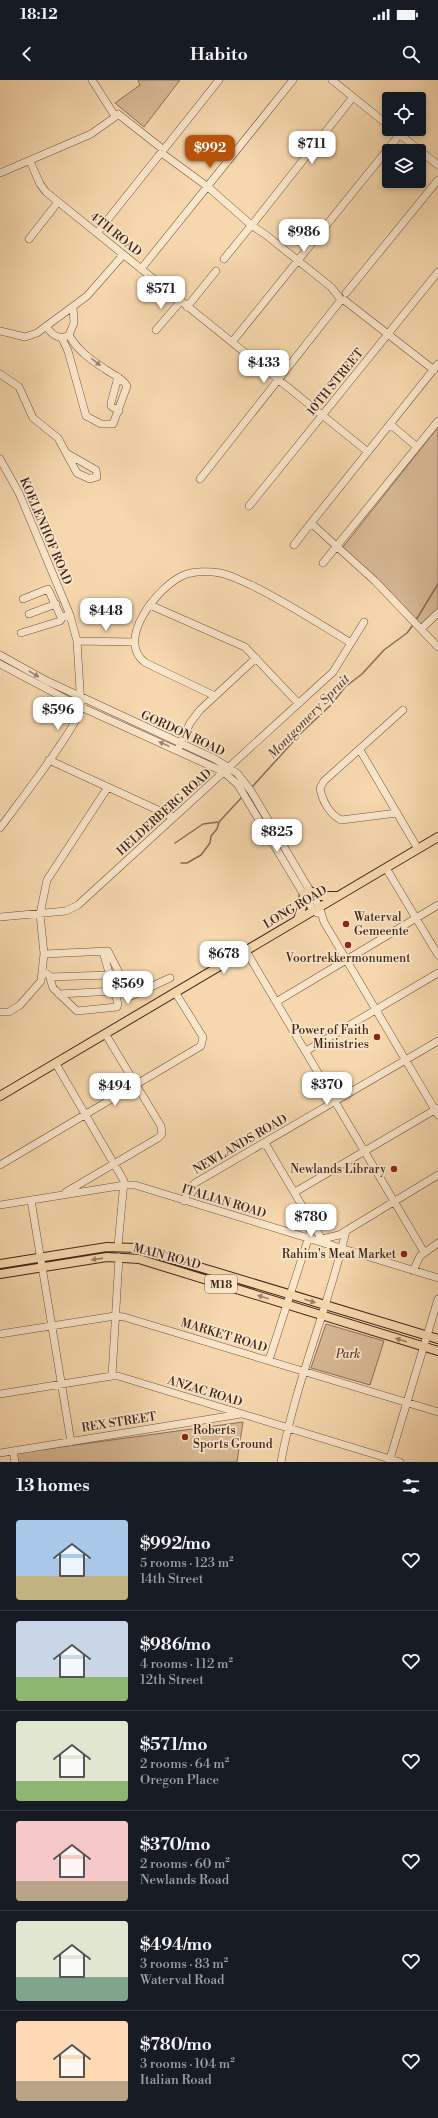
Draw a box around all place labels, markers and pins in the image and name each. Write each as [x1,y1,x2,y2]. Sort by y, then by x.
pin: $711 [288,131,336,165]
pin: $992 [186,135,234,169]
pin: $986 [280,219,328,253]
pin: $571 [137,276,185,310]
pin: $433 [240,350,288,384]
pin: $448 [82,598,130,632]
pin: $596 [34,697,82,731]
pin: $825 [253,819,301,853]
place label: Waterval Gemeente [353,910,409,939]
marker: Waterval Gemeente [341,919,351,929]
marker: Voortrekkermonument [343,940,353,950]
pin: $678 [200,941,248,975]
place label: Voortrekkermonument [284,951,411,966]
pin: $569 [104,971,152,1005]
place label: Power of Faith Ministries [291,1023,369,1052]
marker: Power of Faith Ministries [372,1032,382,1042]
pin: $370 [303,1072,351,1106]
pin: $494 [91,1073,139,1107]
place label: Newlands Library [290,1162,386,1177]
marker: Newlands Library [389,1164,399,1174]
pin: $780 [287,1204,335,1238]
place label: Rahim's Meat Market [282,1247,397,1262]
marker: Rahim's Meat Market [399,1249,409,1259]
place label: Roberts Sports Ground [193,1423,273,1452]
marker: Roberts Sports Ground [180,1432,190,1442]

